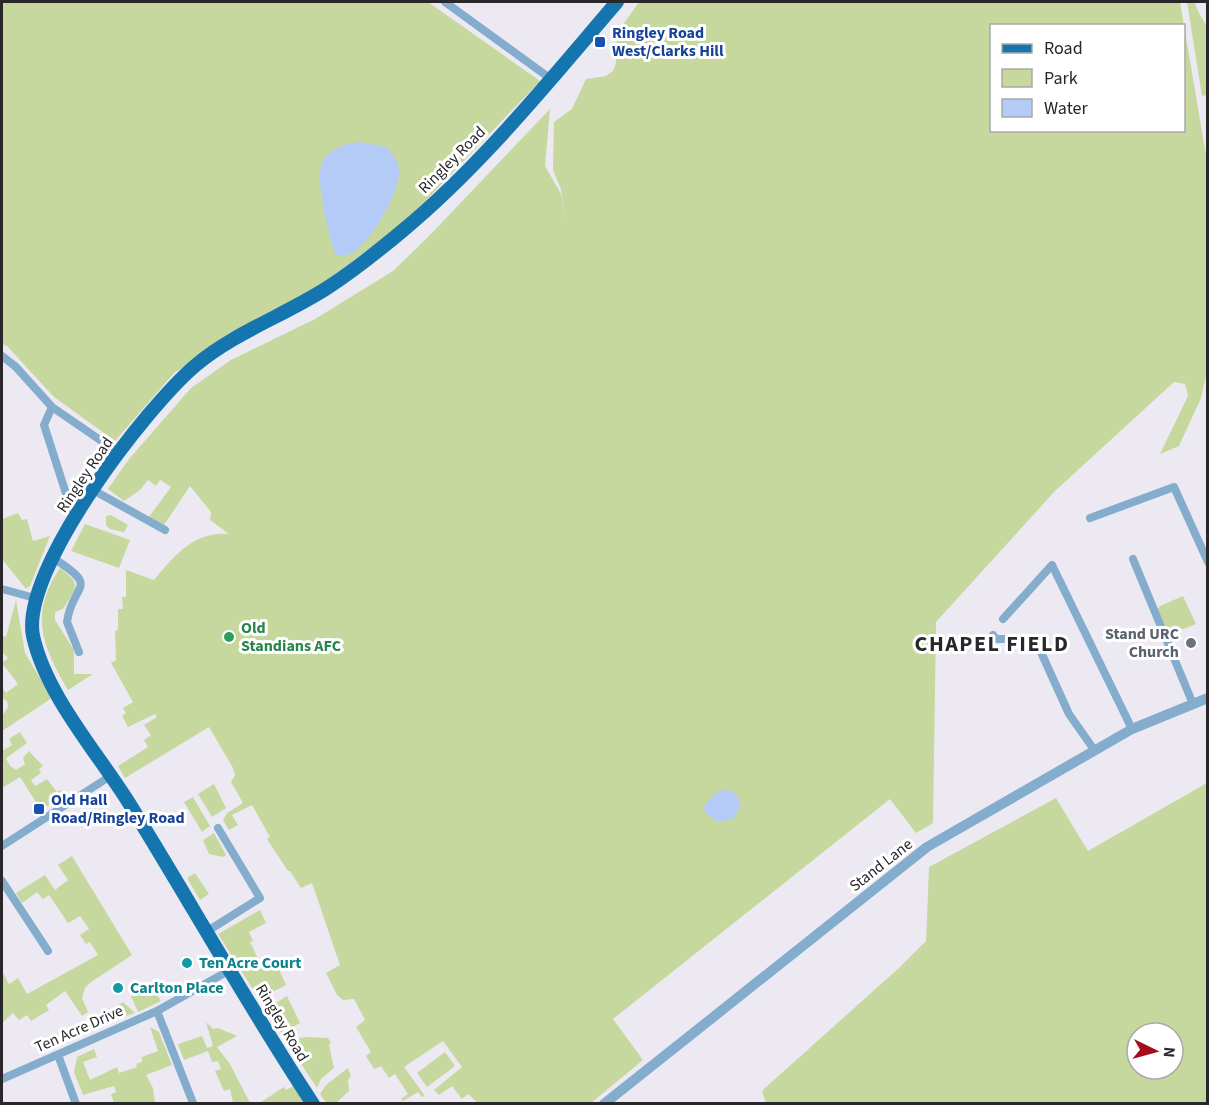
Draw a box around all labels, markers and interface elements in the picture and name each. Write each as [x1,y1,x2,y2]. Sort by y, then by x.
place label: Ringley Road West/Clarks Hill [612,22,724,62]
legend [990,24,1185,132]
marker: Ringley Road West/Clarks Hill [593,35,607,49]
text: Road [1044,36,1083,61]
text: Park [1044,66,1078,91]
text: Water [1044,96,1088,121]
street label: Ringley Road [413,121,491,199]
street label: Ringley Road [52,433,118,517]
place label: Old Standians AFC [241,617,341,657]
place label: Stand URC Church [1105,623,1179,663]
district label: CHAPEL FIELD [915,628,1069,660]
marker: Old Standians AFC [222,630,236,644]
marker: Stand URC Church [1184,636,1198,650]
place label: Old Hall Road/Ringley Road [51,789,185,829]
marker: Old Hall Road/Ringley Road [32,802,46,816]
street label: Stand Lane [845,833,917,897]
place label: Ten Acre Court [199,952,301,974]
marker: Ten Acre Court [180,956,194,970]
place label: Carlton Place [130,977,224,999]
street label: Ringley Road [250,980,314,1066]
marker: Carlton Place [111,981,125,995]
street label: Ten Acre Drive [31,1000,127,1058]
north arrow [1125,1021,1185,1081]
text: N [1158,1046,1180,1058]

